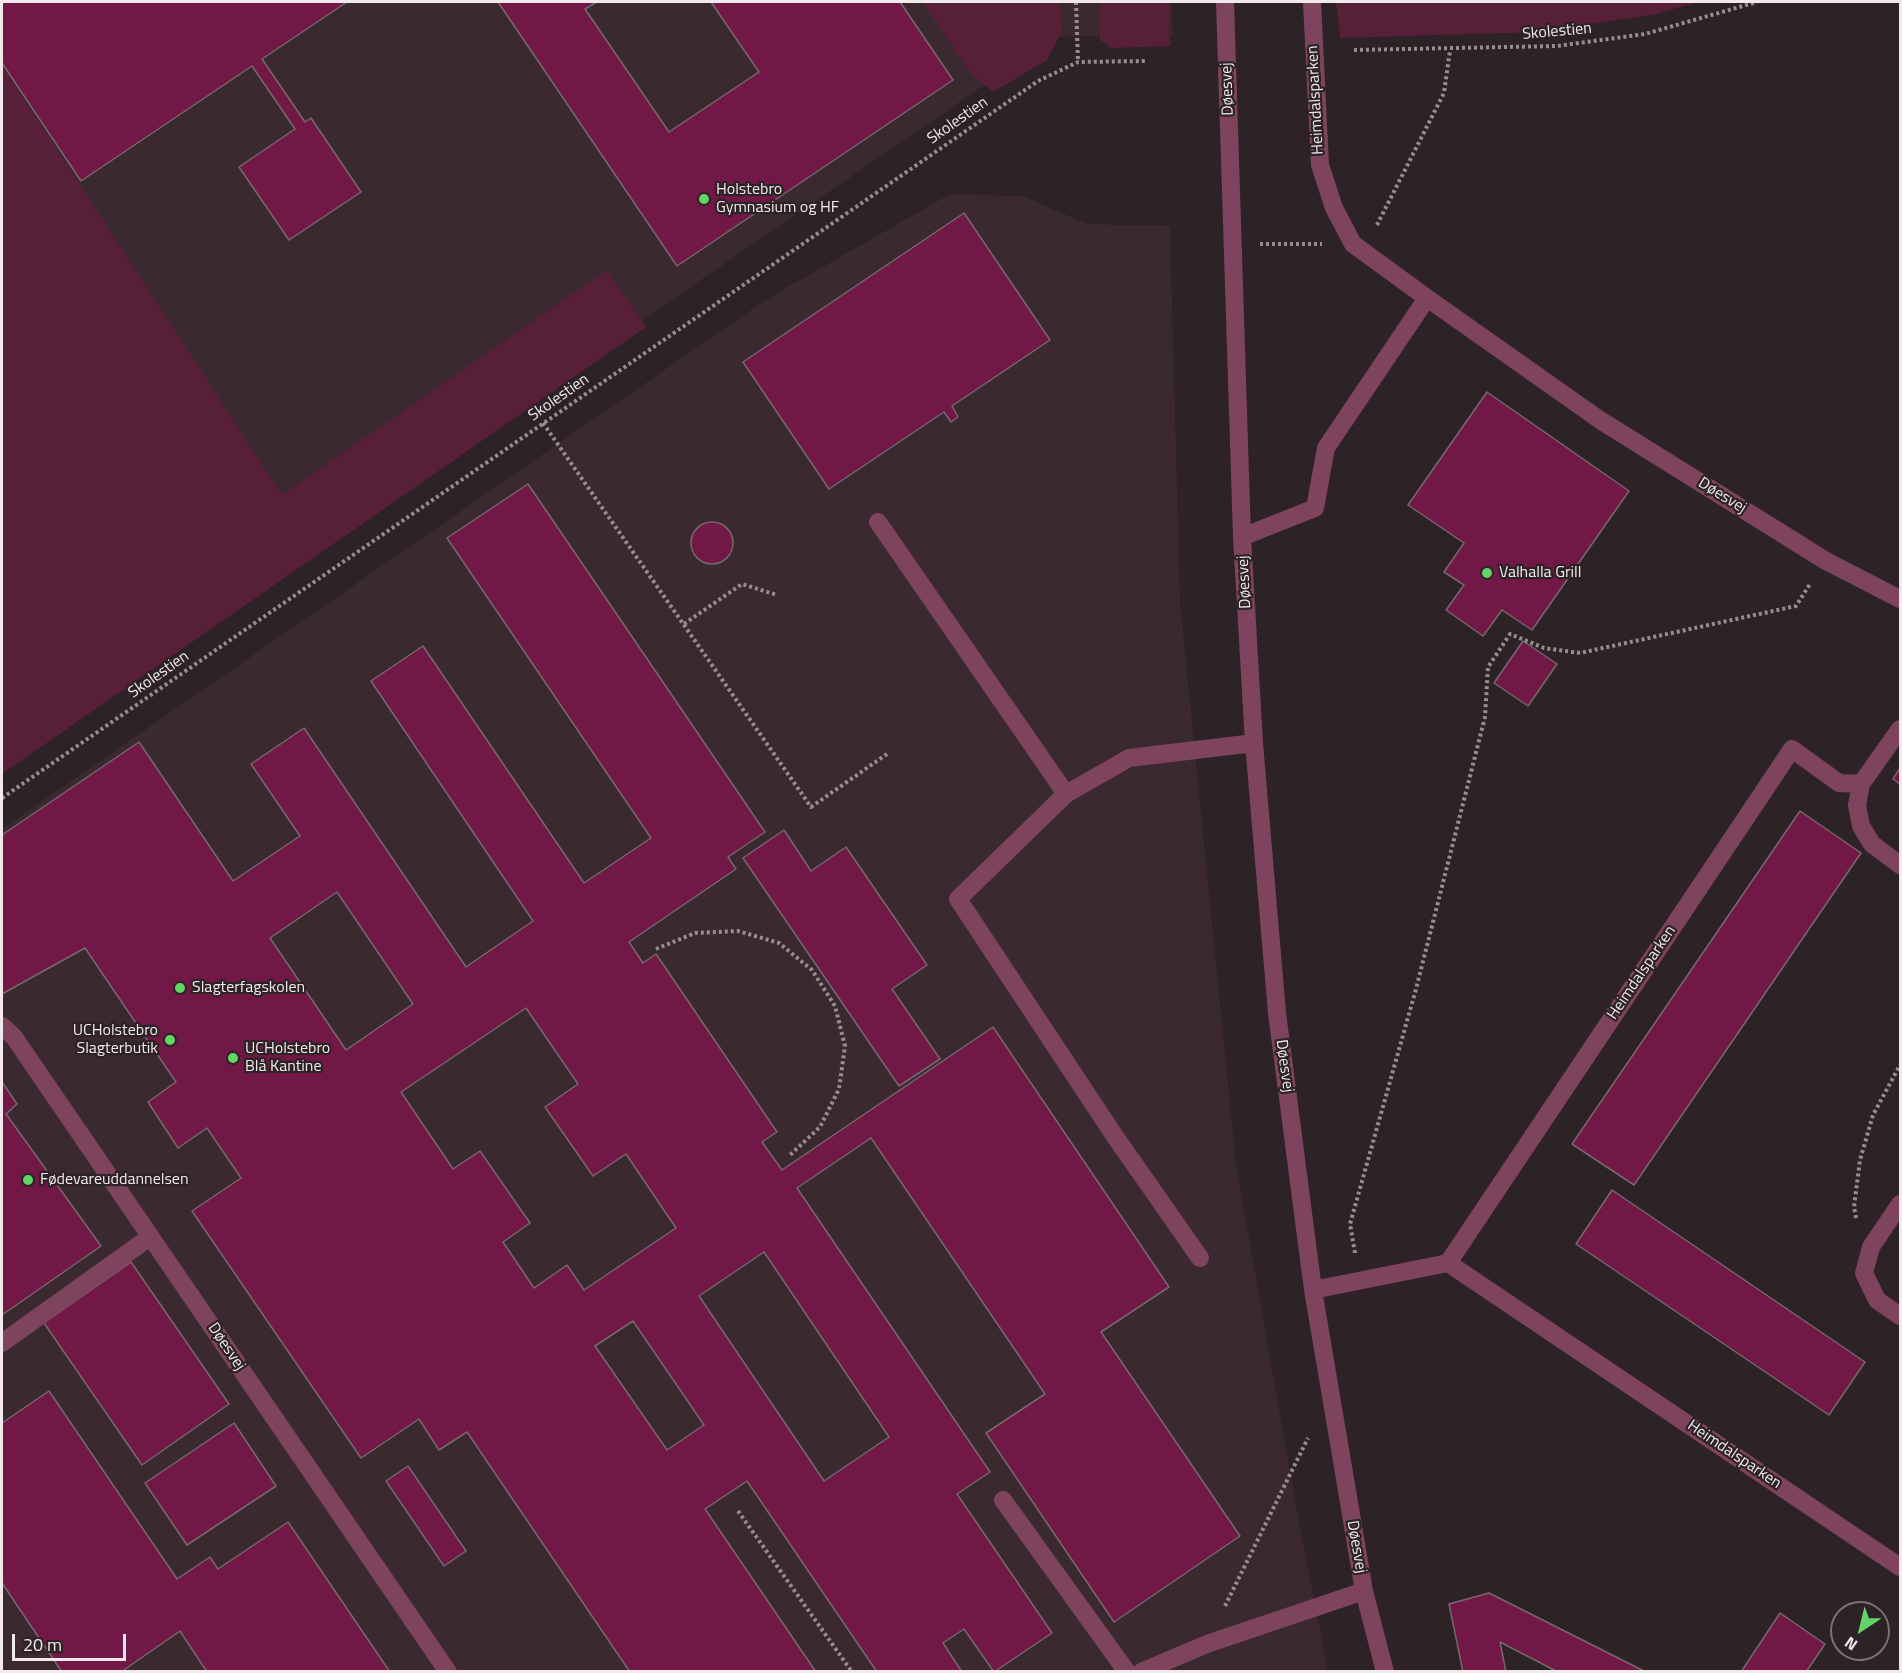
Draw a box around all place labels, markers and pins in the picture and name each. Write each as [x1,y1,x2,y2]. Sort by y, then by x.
place label: Holstebro Gymnasium og HF [716,180,839,218]
marker: Holstebro Gymnasium og HF [697,192,711,206]
place label: Valhalla Grill [1499,563,1581,583]
marker: Valhalla Grill [1480,566,1494,580]
place label: Slagterfagskolen [192,978,305,998]
marker: Slagterfagskolen [173,981,187,995]
place label: UCHolstebro Slagterbutik [73,1021,158,1059]
marker: UCHolstebro Slagterbutik [163,1033,177,1047]
place label: UCHolstebro Blå Kantine [245,1039,330,1077]
marker: UCHolstebro Blå Kantine [226,1051,240,1065]
place label: Fødevareuddannelsen [40,1170,189,1190]
marker: Fødevareuddannelsen [21,1173,35,1187]

